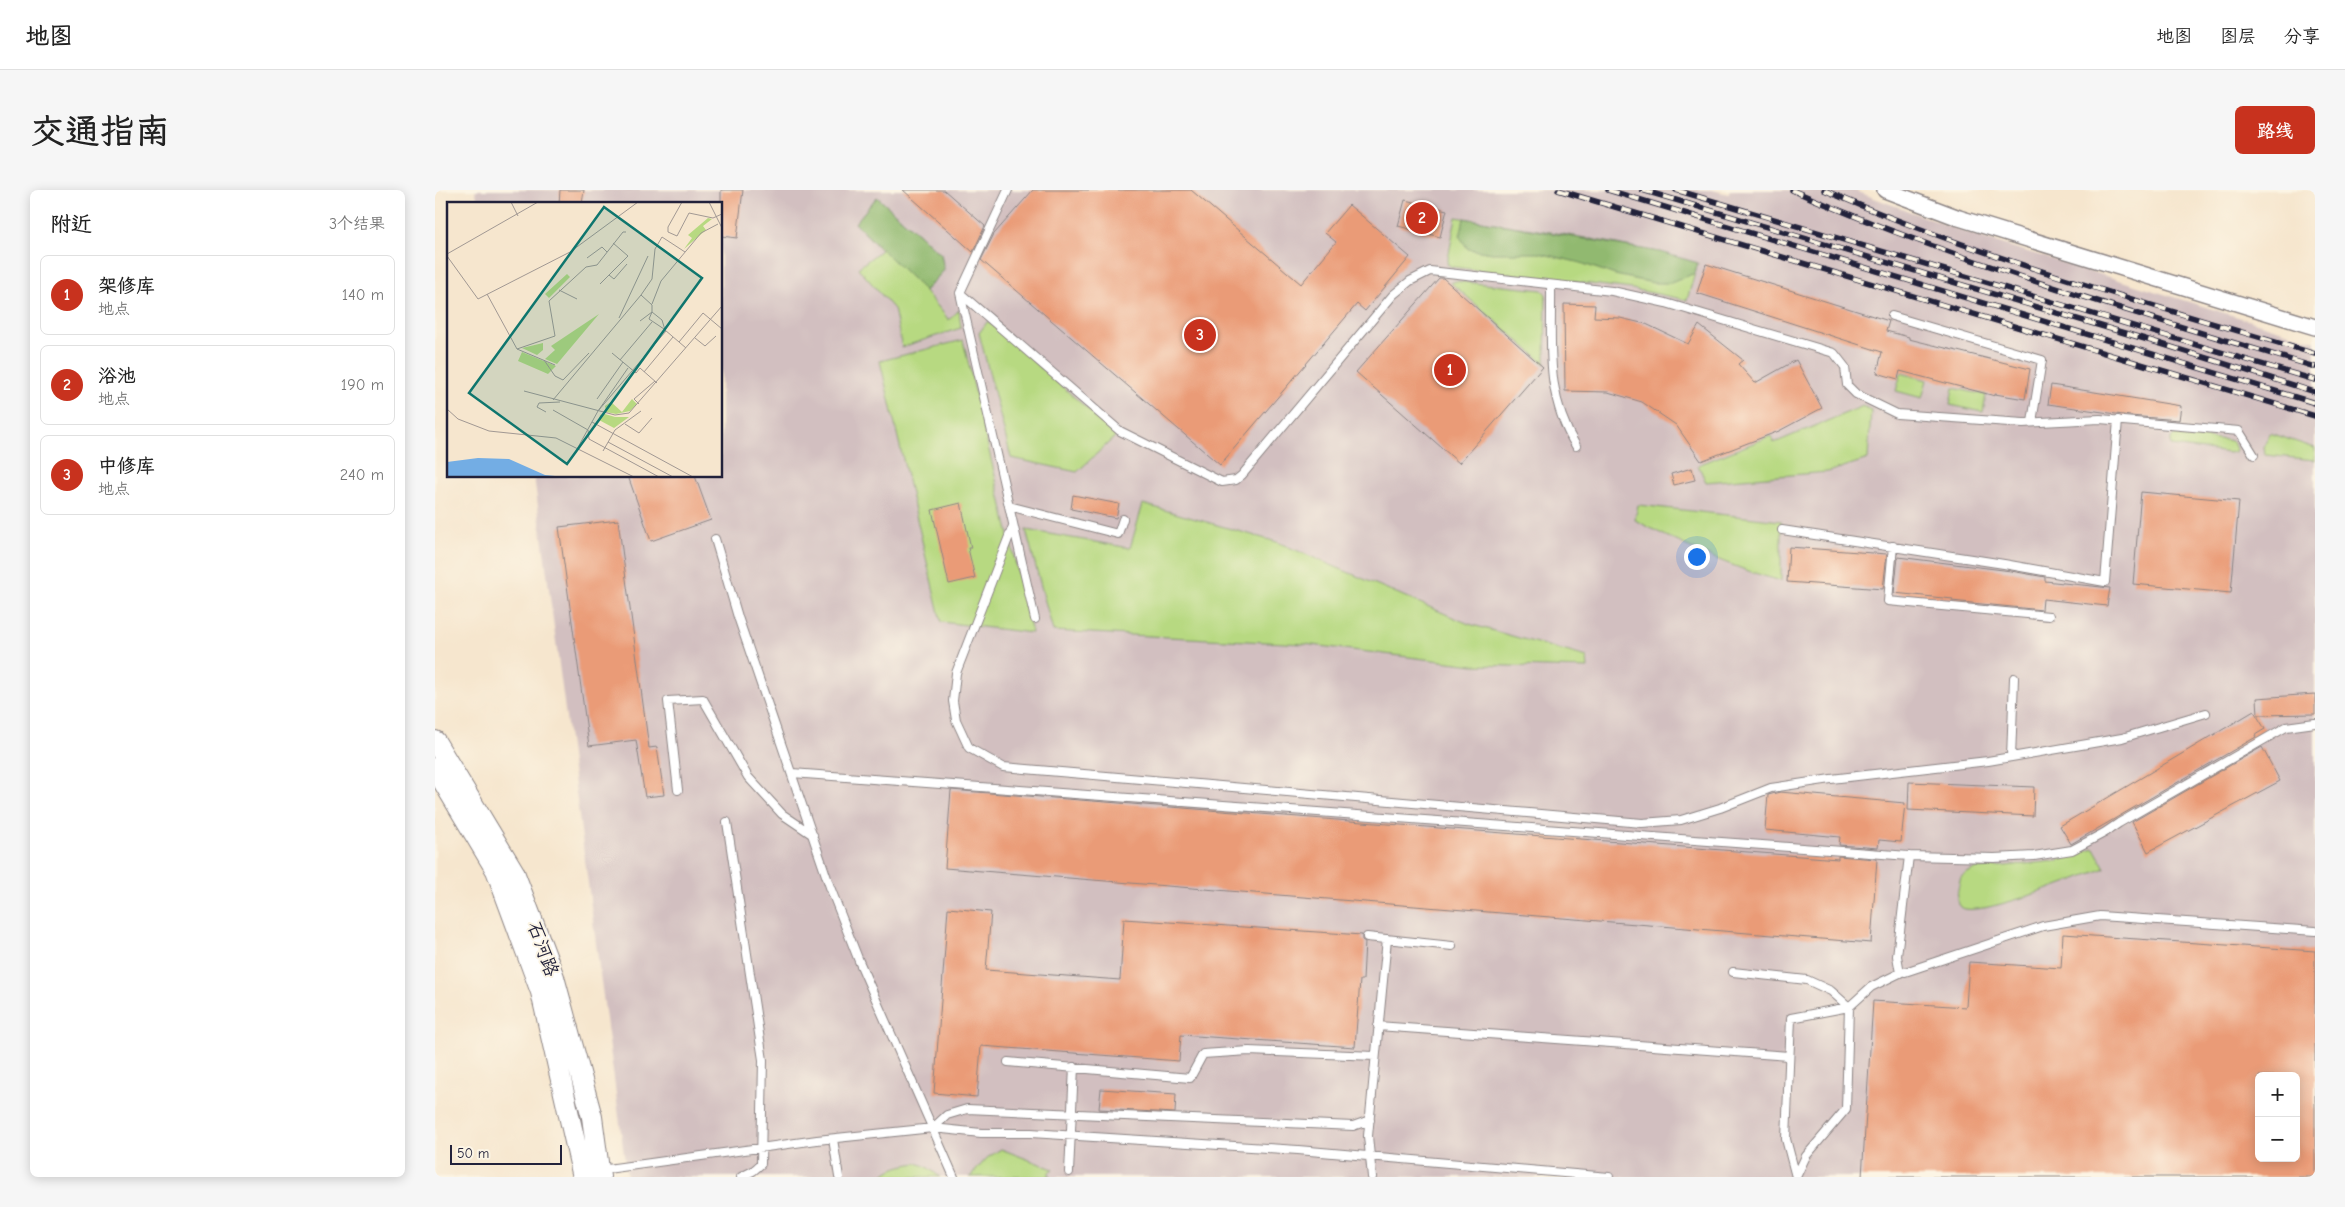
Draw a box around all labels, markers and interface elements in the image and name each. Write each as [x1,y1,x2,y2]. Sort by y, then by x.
text: 地图 [25,22,73,50]
text: 地图 [2156,26,2192,47]
text: 图层 [2220,26,2256,47]
text: 分享 [2284,26,2320,47]
button: 路线 [2235,106,2315,154]
text: 交通指南 [30,111,170,152]
pin: 2 [1406,199,1438,237]
inset map [447,202,723,478]
text: 附近 [50,212,92,236]
text: 3个结果 [329,215,385,233]
text: 架修库 [98,275,155,297]
text: 1 [64,286,70,304]
text: 140 m [342,286,384,304]
text: 地点 [98,300,130,318]
pin: 3 [1184,316,1216,354]
pin: 1 [1434,351,1466,389]
text: 浴池 [98,365,136,387]
text: 2 [63,376,71,394]
text: 190 m [341,376,384,394]
text: 地点 [98,390,130,408]
text: 中修库 [98,455,155,477]
text: 3 [63,466,71,484]
text: 240 m [340,466,384,484]
text: 地点 [98,480,130,498]
your location [1684,544,1710,570]
street label: 石河路 [523,918,563,980]
map controls [2255,1072,2300,1162]
button: + [2255,1072,2300,1117]
button: − [2255,1117,2300,1162]
scale bar [450,1142,563,1165]
text: 50 m [457,1145,489,1162]

